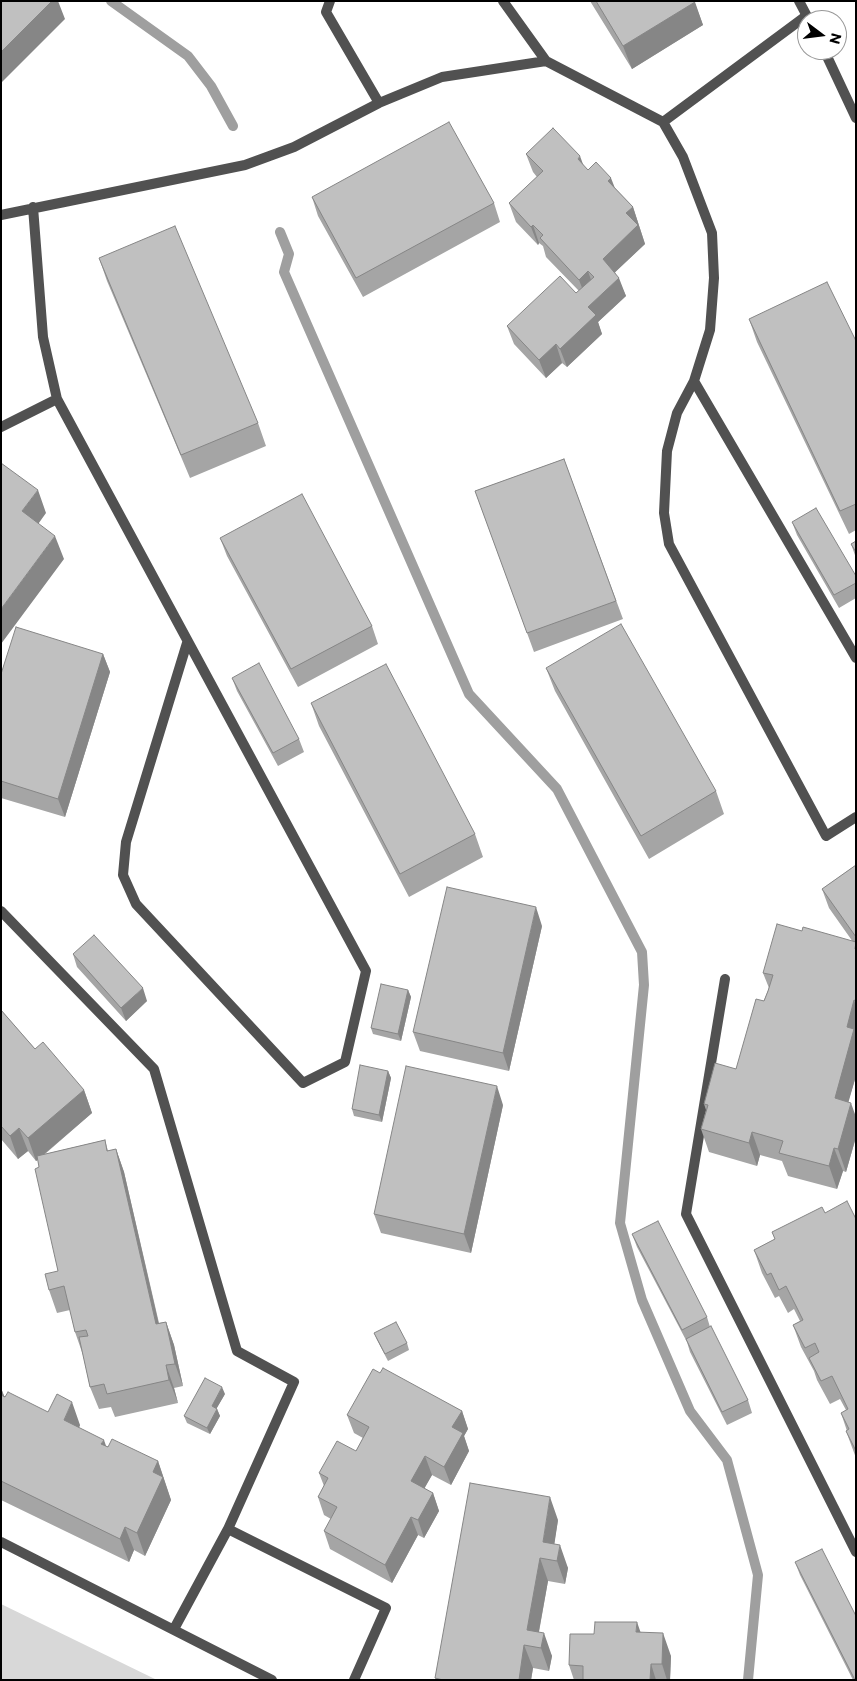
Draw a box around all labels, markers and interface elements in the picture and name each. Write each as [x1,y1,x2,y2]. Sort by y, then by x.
north arrow [797,10,847,60]
text: N [826,31,846,46]

